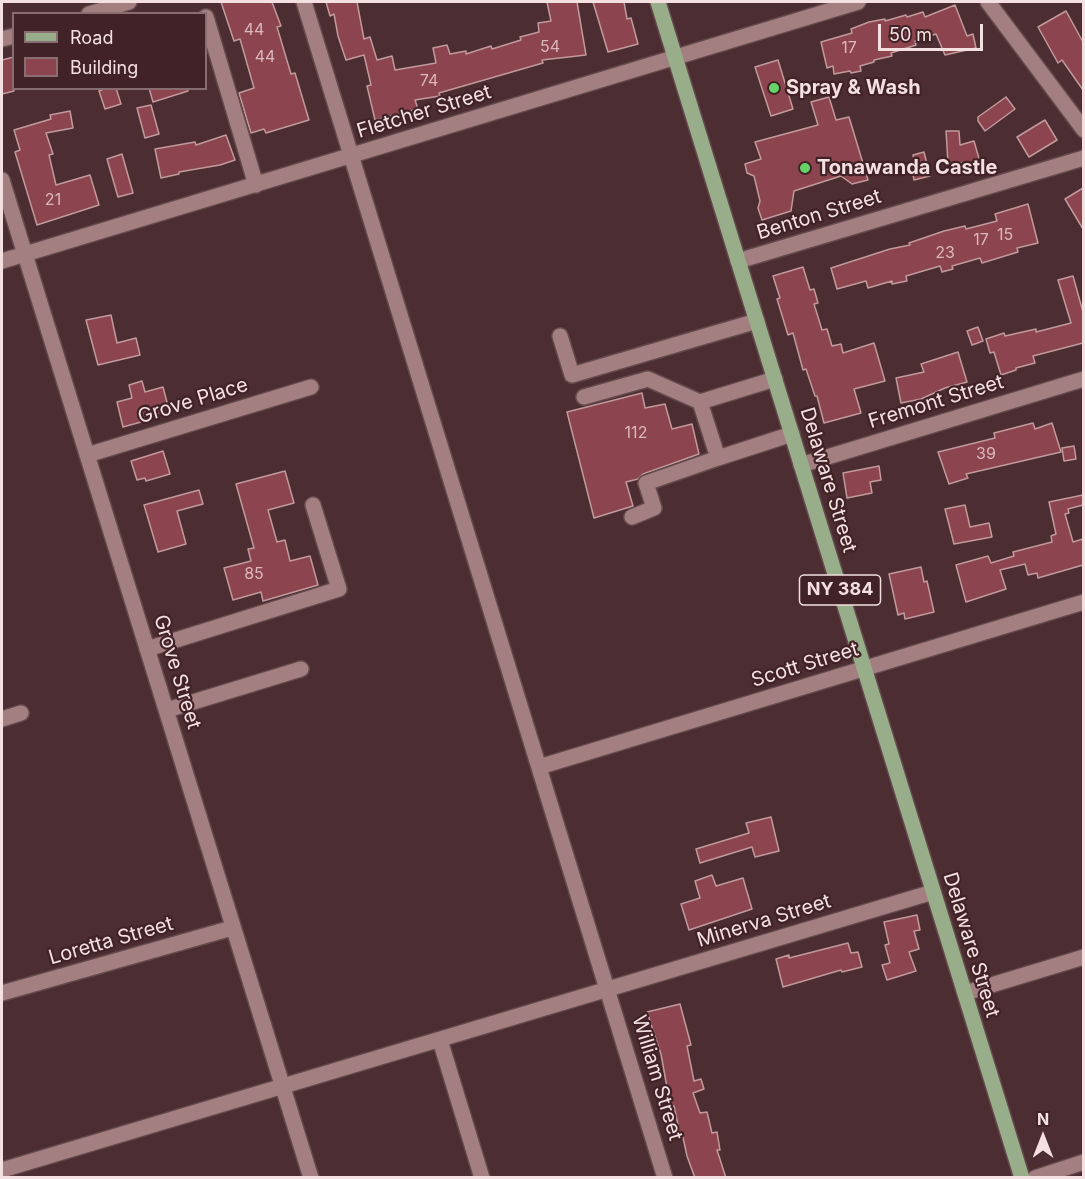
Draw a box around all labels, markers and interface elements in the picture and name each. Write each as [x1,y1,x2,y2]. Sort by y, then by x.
legend [12,12,207,90]
scale bar [881,12,986,50]
house number: 44 [244,20,264,40]
text: 50 m [889,24,932,45]
text: Road [70,27,113,48]
house number: 54 [540,37,560,57]
house number: 17 [841,38,857,58]
house number: 44 [255,47,275,67]
text: Building [70,57,138,78]
house number: 74 [420,71,438,91]
place label: Spray & Wash [786,76,921,100]
street label: Fletcher Street [354,80,494,144]
marker: Spray & Wash [767,81,781,95]
place label: Tonawanda Castle [817,156,997,180]
marker: Tonawanda Castle [798,161,812,175]
street label: Benton Street [754,185,884,245]
house number: 21 [45,190,61,210]
house number: 15 [997,225,1013,245]
house number: 17 [973,230,989,250]
house number: 23 [935,243,955,263]
street label: Fremont Street [866,370,1006,434]
street label: Grove Place [135,373,251,429]
street label: Delaware Street [794,404,862,556]
house number: 112 [625,423,647,443]
house number: 39 [976,444,996,464]
house number: 85 [244,564,264,584]
road number: NY 384 [800,575,880,605]
street label: Grove Street [148,612,206,732]
street label: Scott Street [748,637,862,693]
street label: Delaware Street [937,869,1005,1021]
street label: Minerva Street [694,889,834,953]
street label: Loretta Street [46,912,176,970]
street label: William Street [627,1012,687,1144]
north arrow [1013,1107,1073,1167]
text: N [1037,1109,1049,1129]

